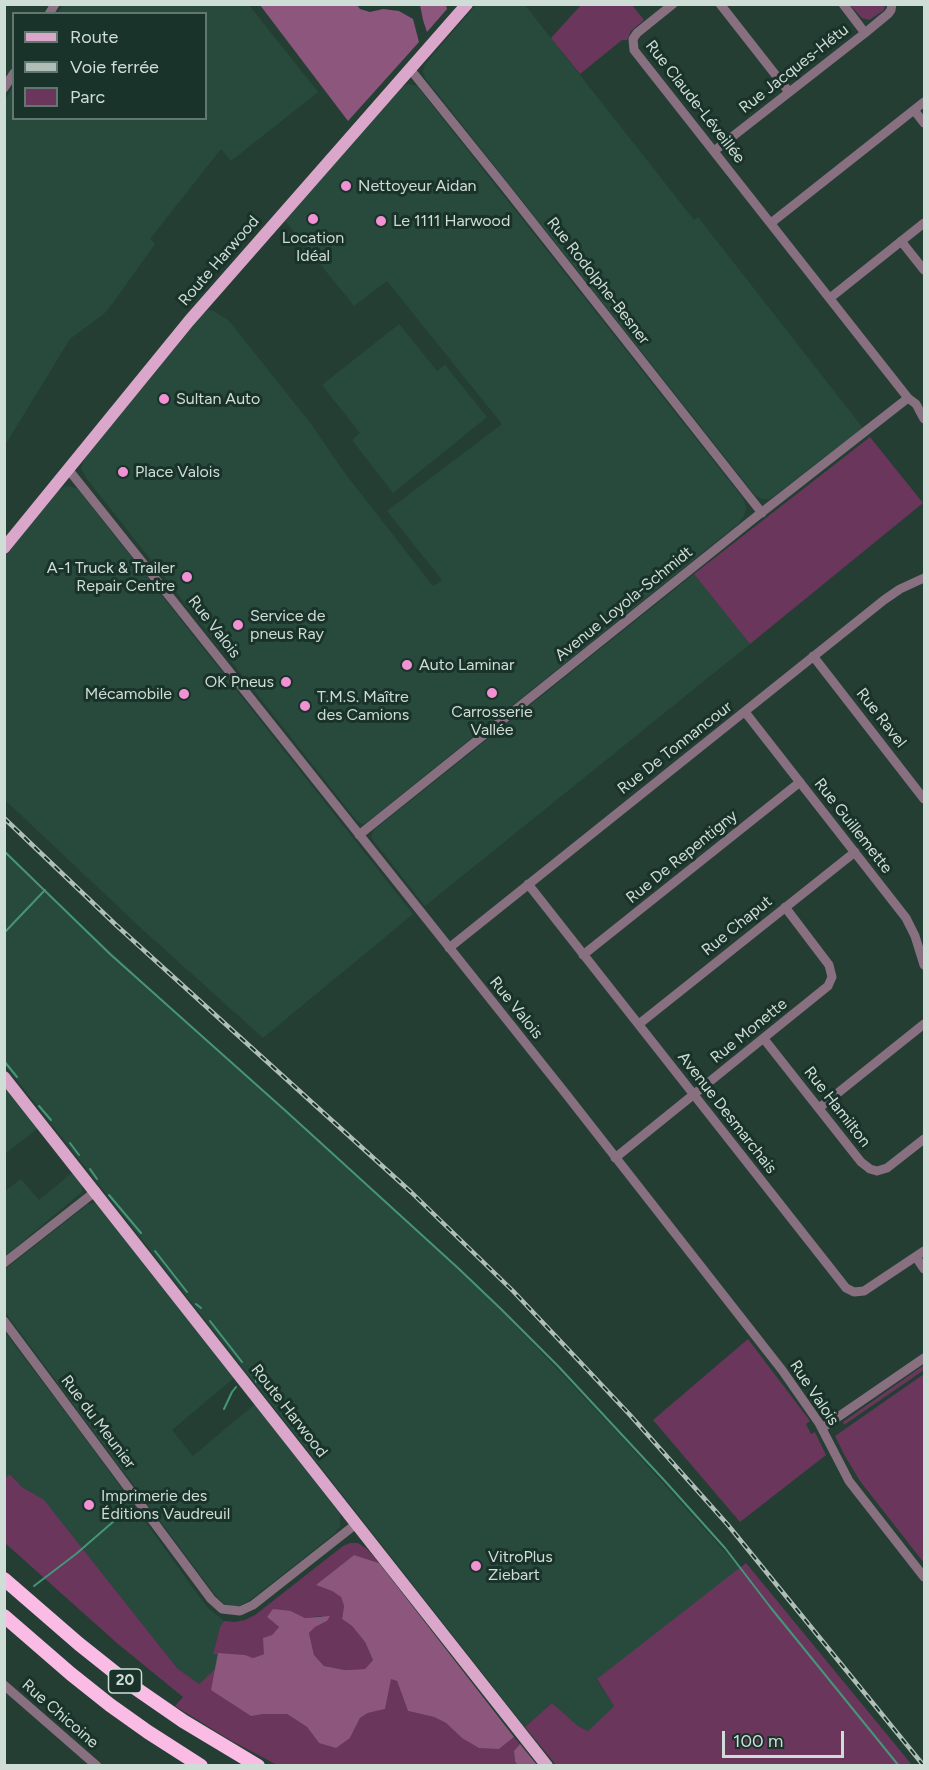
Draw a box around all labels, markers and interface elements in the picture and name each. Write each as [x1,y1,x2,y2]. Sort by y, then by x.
legend [12,12,207,120]
street label: Rue Jacques-Hétu [736,20,852,118]
text: Route [70,26,118,48]
street label: Rue Claude-Léveillée [641,37,749,167]
text: Voie ferrée [70,56,159,78]
text: Parc [70,86,105,108]
place label: Nettoyeur Aidan [358,176,477,196]
marker: Nettoyeur Aidan [339,179,353,193]
place label: Le 1111 Harwood [393,211,510,231]
street label: Route Harwood [175,212,263,310]
marker: Location Idéal [306,212,320,226]
marker: Le 1111 Harwood [374,214,388,228]
street label: Rue Rodolphe-Besner [542,214,654,348]
place label: Location Idéal [282,228,344,266]
place label: Sultan Auto [176,389,260,409]
marker: Sultan Auto [157,392,171,406]
place label: Place Valois [135,462,220,482]
marker: Place Valois [116,465,130,479]
street label: Avenue Loyola-Schmidt [551,543,697,665]
place label: A-1 Truck & Trailer Repair Centre [47,558,175,596]
marker: A-1 Truck & Trailer Repair Centre [180,570,194,584]
street label: Rue Valois [184,592,244,662]
place label: Service de pneus Ray [250,606,325,644]
marker: Service de pneus Ray [231,618,245,632]
place label: Auto Laminar [419,655,514,675]
marker: Auto Laminar [400,658,414,672]
place label: OK Pneus [205,672,274,692]
marker: OK Pneus [279,675,293,689]
place label: Mécamobile [85,684,172,704]
street label: Rue Ravel [852,684,910,752]
marker: Carrosserie Vallée [485,686,499,700]
marker: Mécamobile [177,687,191,701]
place label: T.M.S. Maître des Camions [317,687,409,725]
street label: Rue De Tonnancour [614,697,736,799]
marker: T.M.S. Maître des Camions [298,699,312,713]
place label: Carrosserie Vallée [451,702,533,740]
street label: Rue Guillemette [810,775,896,877]
street label: Rue De Repentigny [623,806,741,908]
street label: Rue Chaput [698,892,776,960]
street label: Rue Valois [485,973,547,1043]
street label: Rue Monette [707,994,791,1068]
street label: Avenue Desmarchais [673,1048,781,1178]
street label: Rue Hamilton [800,1063,874,1151]
street label: Rue Valois [785,1357,843,1429]
street label: Route Harwood [247,1361,331,1461]
street label: Rue du Meunier [57,1372,139,1472]
place label: Imprimerie des Éditions Vaudreuil [101,1486,230,1524]
marker: Imprimerie des Éditions Vaudreuil [82,1498,96,1512]
place label: VitroPlus Ziebart [488,1547,553,1585]
marker: VitroPlus Ziebart [469,1559,483,1573]
road number: 20 [108,1669,142,1693]
street label: Rue Chicoine [18,1676,102,1752]
scale bar [725,1719,846,1757]
text: 100 m [733,1730,783,1752]

